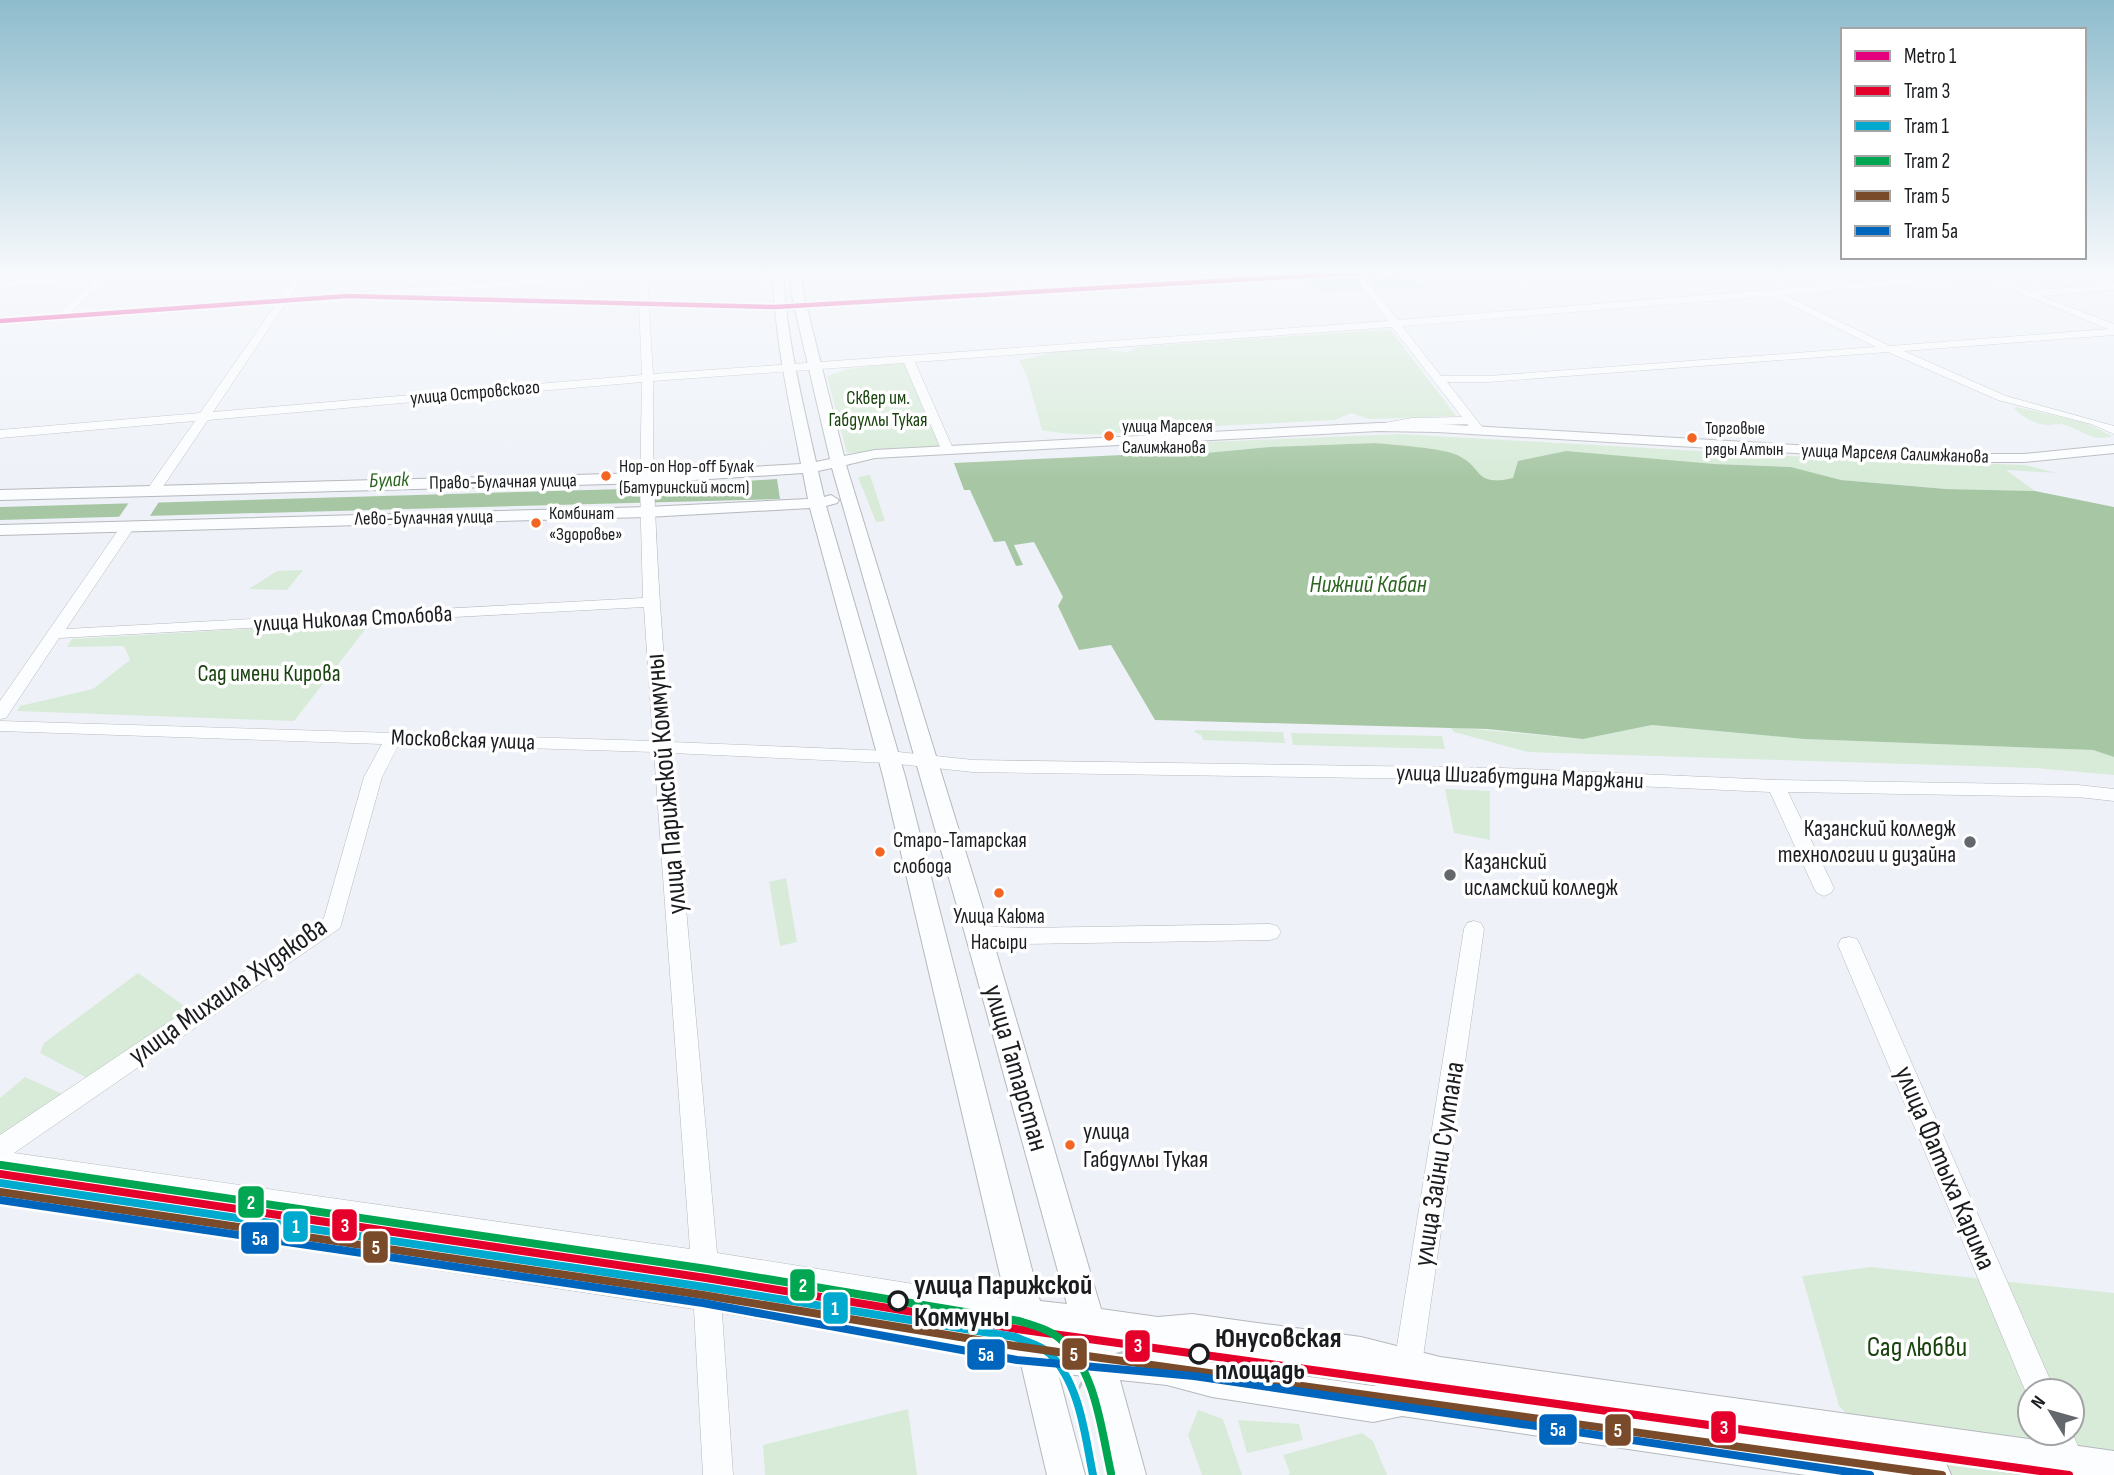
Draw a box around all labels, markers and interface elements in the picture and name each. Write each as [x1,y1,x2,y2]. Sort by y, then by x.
legend [1841,28,2086,259]
text: Metro 1 [1904,44,1957,69]
text: Tram 3 [1904,79,1950,104]
text: Tram 1 [1904,114,1950,139]
text: Tram 2 [1904,149,1950,174]
text: Tram 5 [1904,184,1950,209]
text: Tram 5а [1904,219,1958,244]
street label: улица Островского [409,376,541,410]
park label: Сквер им. Габдуллы Тукая [828,387,928,432]
place label: улица Марселя Салимжанова [1122,416,1213,458]
place label: Торговые ряды Алтын [1705,418,1784,460]
marker: улица Марселя Салимжанова [1102,429,1116,443]
marker: Торговые ряды Алтын [1685,431,1699,445]
street label: улица Марселя Салимжанова [1801,439,1989,469]
place label: Hop-on Hop-off Булак (Батуринский мост) [619,456,754,498]
water label: Булак [369,467,411,493]
street label: Право-Булачная улица [429,469,577,495]
marker: Hop-on Hop-off Булак (Батуринский мост) [599,469,613,483]
place label: Комбинат «Здоровье» [549,503,622,545]
street label: Лево-Булачная улица [353,505,494,531]
marker: Комбинат «Здоровье» [529,516,543,530]
water label: Нижний Кабан [1309,570,1427,599]
street label: улица Николая Столбова [253,600,453,638]
street label: улица Парижской Коммуны [638,652,694,916]
park label: Сад имени Кирова [197,660,341,688]
street label: Московская улица [390,723,536,757]
street label: улица Шигабутдина Марджани [1396,759,1644,795]
place label: Казанский колледж технологии и дизайна [1778,815,1957,869]
place label: Старо-Татарская слобода [893,828,1027,879]
marker: Казанский колледж технологии и дизайна [1962,834,1978,850]
marker: Старо-Татарская слобода [873,845,887,859]
place label: Казанский исламский колледж [1464,848,1618,902]
marker: Казанский исламский колледж [1442,867,1458,883]
marker: Улица Каюма Насыри [992,886,1006,900]
place label: Улица Каюма Насыри [953,904,1045,955]
street label: улица Михаила Худякова [122,910,334,1072]
street label: улица Татарстан [977,981,1055,1155]
street label: улица Зайни Султана [1407,1059,1471,1269]
street label: улица Фатыха Карима [1887,1061,2003,1275]
place label: улица Габдуллы Тукая [1083,1117,1208,1174]
marker: улица Габдуллы Тукая [1063,1138,1077,1152]
line badge: 2 [237,1185,265,1219]
text: 2 [247,1192,255,1215]
line badge: 3 [331,1208,358,1242]
line badge: 1 [282,1210,309,1243]
text: 3 [341,1215,349,1238]
text: 1 [292,1216,300,1239]
line badge: 5а [240,1221,280,1255]
text: 5а [252,1228,268,1251]
line badge: 5 [362,1230,389,1264]
text: 5 [372,1237,380,1260]
line badge: 2 [789,1268,816,1302]
place label: улица Парижской Коммуны [914,1269,1092,1334]
text: 2 [799,1275,807,1298]
line badge: 1 [822,1291,849,1325]
marker: улица Парижской Коммуны [888,1291,908,1311]
text: 1 [831,1298,839,1321]
place label: Юнусовская площадь [1215,1322,1341,1387]
line badge: 3 [1124,1329,1151,1363]
park label: Сад любви [1867,1331,1967,1364]
text: 3 [1134,1335,1142,1358]
line badge: 5 [1061,1337,1088,1371]
line badge: 5а [966,1338,1006,1371]
text: 5а [978,1344,994,1367]
text: 5 [1070,1344,1078,1367]
marker: Юнусовская площадь [1189,1344,1209,1364]
north arrow [2016,1377,2086,1447]
text: N [2026,1392,2051,1414]
line badge: 3 [1710,1410,1737,1444]
line badge: 5а [1538,1413,1578,1446]
line badge: 5 [1604,1413,1632,1447]
text: 3 [1720,1417,1728,1440]
text: 5а [1550,1419,1566,1442]
text: 5 [1614,1420,1622,1443]

